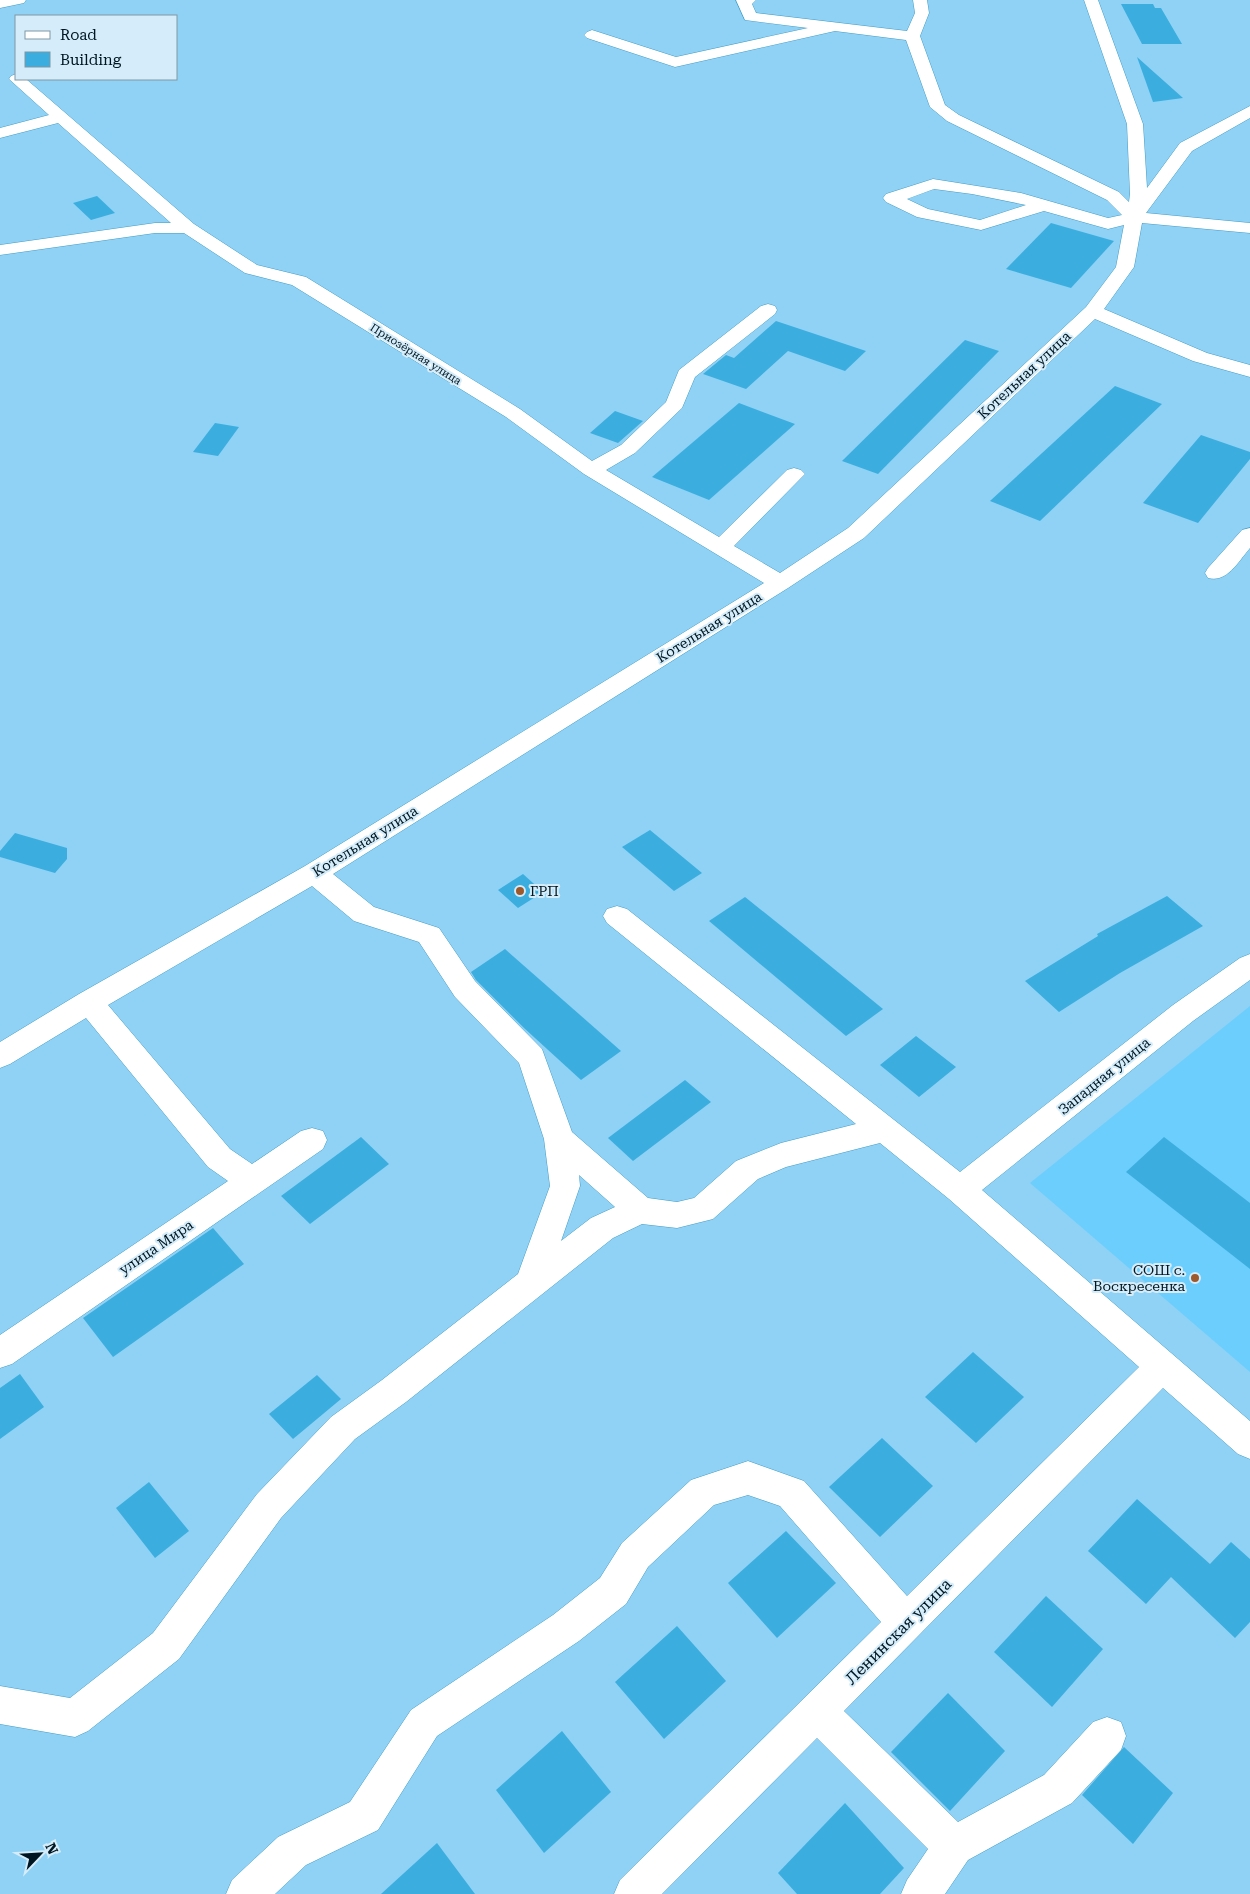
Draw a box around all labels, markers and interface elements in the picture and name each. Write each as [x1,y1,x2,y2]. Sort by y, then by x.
legend [15,15,178,80]
text: Road [60,26,97,44]
text: Building [60,51,122,69]
street label: Приозёрная улица [368,321,464,388]
street label: Котельная улица [974,328,1074,422]
street label: Котельная улица [653,588,765,666]
street label: Котельная улица [309,802,421,880]
place label: ГРП [530,883,559,899]
marker: ГРП [514,885,526,897]
street label: Западная улица [1055,1034,1153,1118]
street label: улица Мира [116,1216,196,1278]
place label: СОШ с. Воскресенка [1093,1262,1185,1294]
marker: СОШ с. Воскресенка [1189,1272,1201,1284]
street label: Ленинская улица [841,1574,956,1688]
north arrow [15,1829,65,1879]
text: N [42,1840,61,1857]

